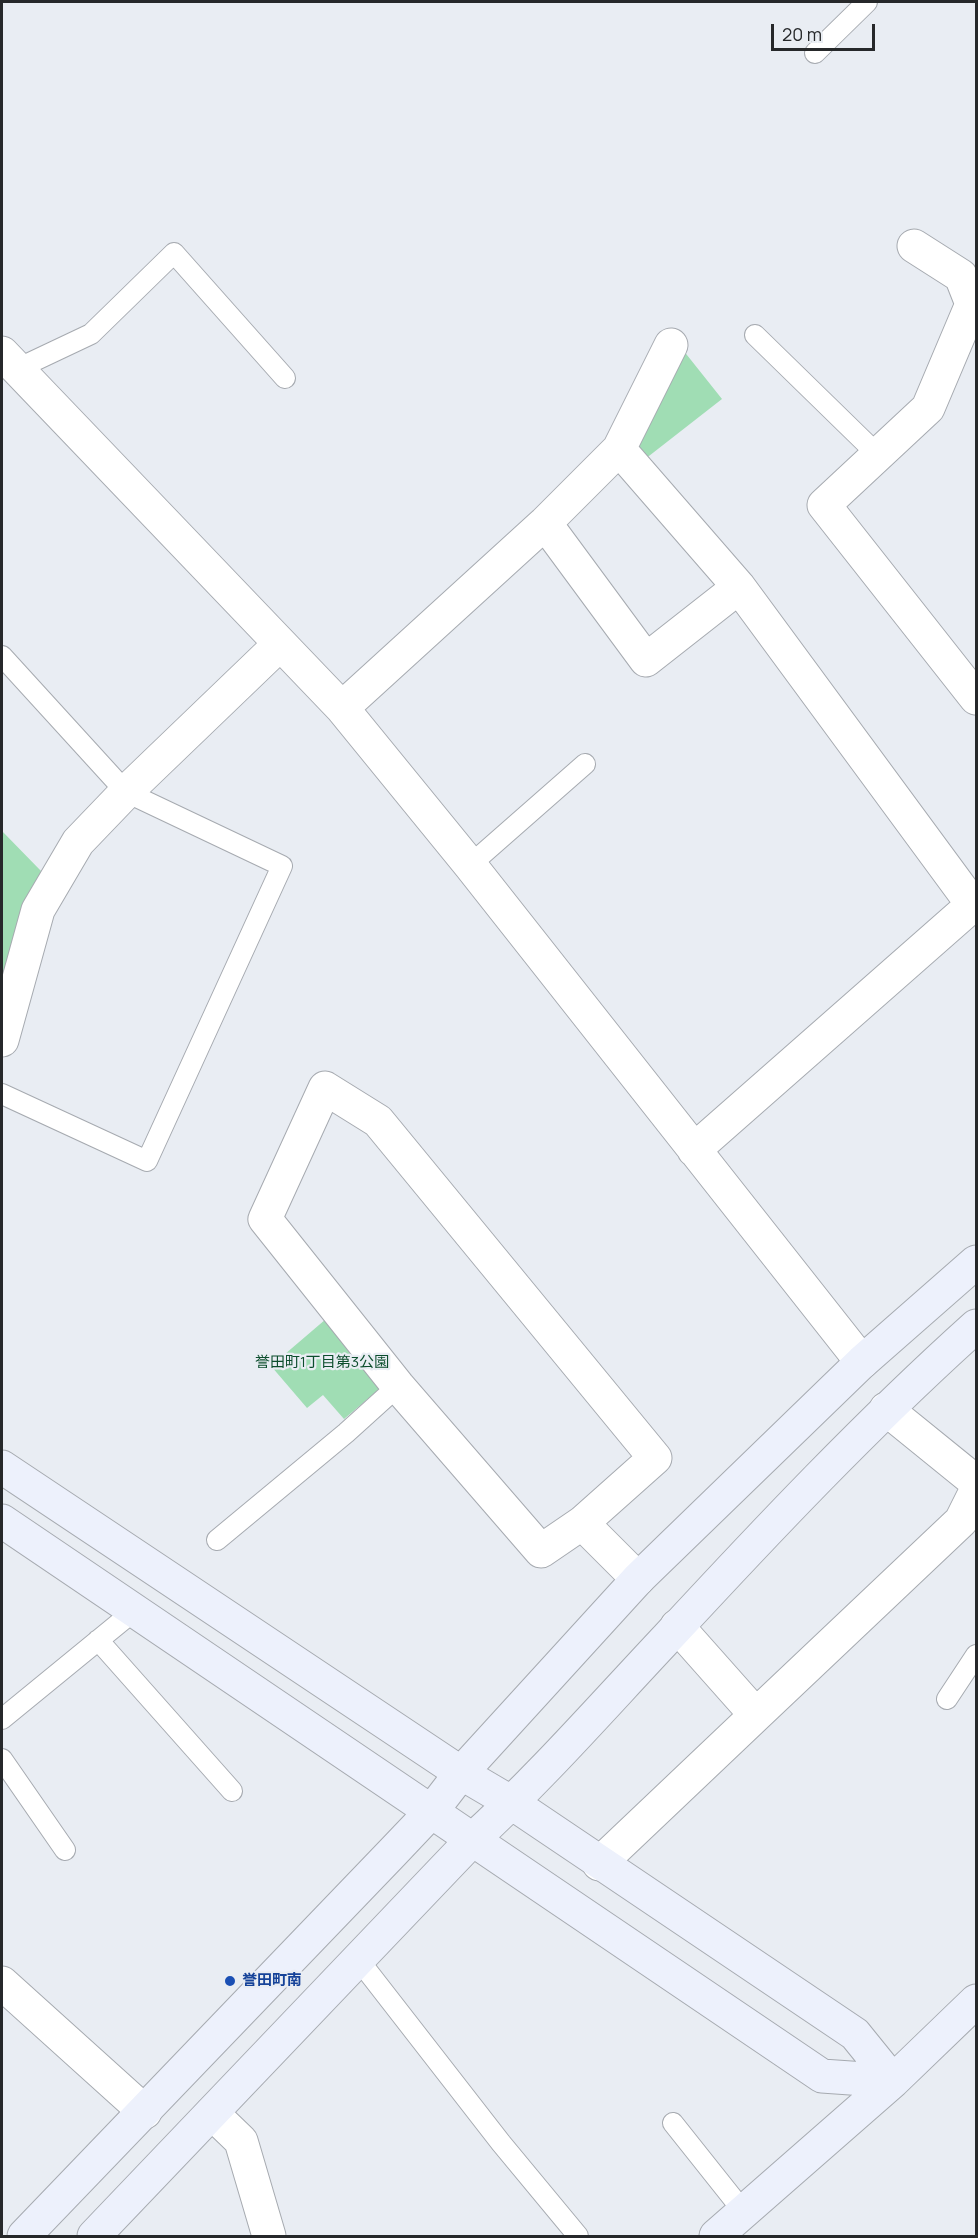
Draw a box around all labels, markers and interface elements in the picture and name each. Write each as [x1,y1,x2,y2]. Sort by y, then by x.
scale bar [774,12,878,50]
text: 20 m [782,22,822,46]
park label: 誉田町1丁目第3公園 [255,1354,389,1372]
place label: 誉田町南 [242,1972,302,1990]
marker: 誉田町南 [223,1974,237,1988]

